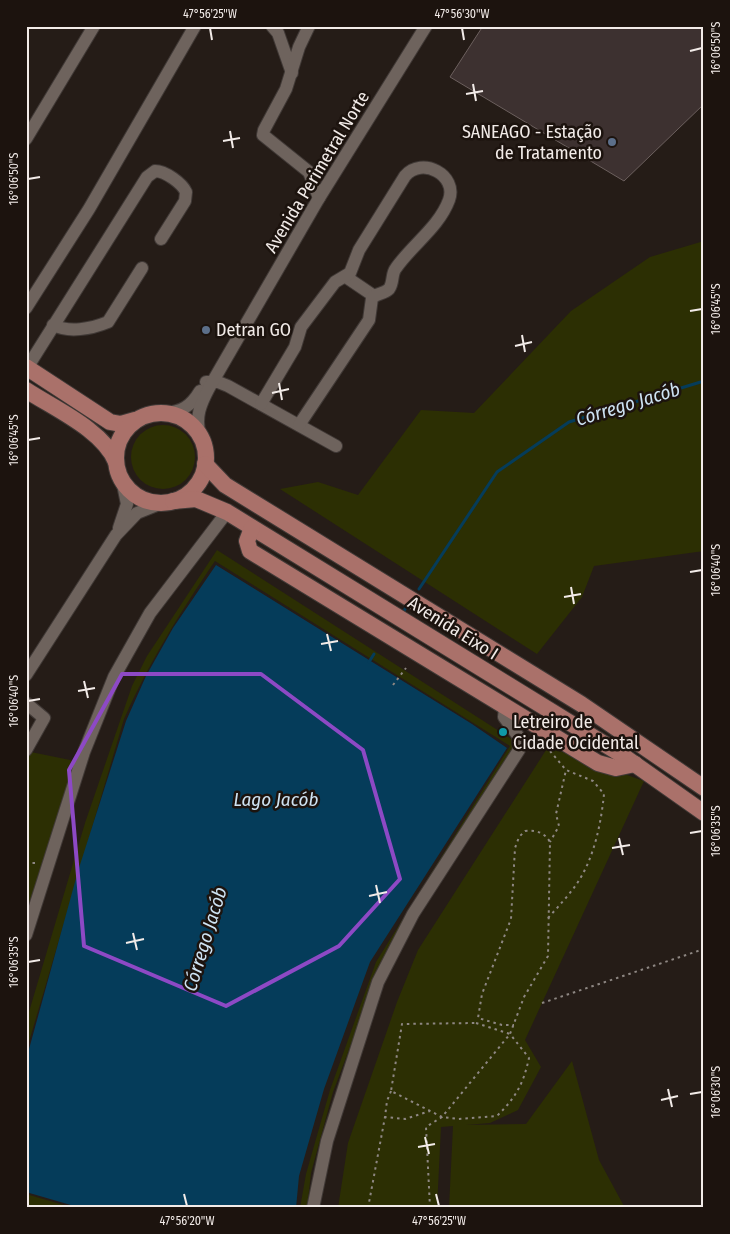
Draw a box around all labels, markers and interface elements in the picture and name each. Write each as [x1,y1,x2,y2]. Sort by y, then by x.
text: 47°56'25"W [183,7,237,21]
text: 47°56'30"W [435,7,489,21]
text: 16°06'50"S [709,22,723,74]
street label: Avenida Perimetral Norte [260,87,374,257]
place label: SANEAGO - Estação de Tratamento [462,121,602,164]
marker: SANEAGO - Estação de Tratamento [606,136,618,148]
text: 16°06'50"S [7,153,21,205]
text: 16°06'45"S [709,283,723,335]
place label: Detran GO [216,319,291,341]
marker: Detran GO [200,324,212,336]
water label: Córrego Jacób [573,377,683,431]
text: 16°06'45"S [7,414,21,466]
text: 16°06'40"S [709,544,723,596]
street label: Avenida Eixo I [404,592,502,664]
text: 16°06'40"S [7,675,21,727]
place label: Letreiro de Cidade Ocidental [513,711,639,754]
marker: Letreiro de Cidade Ocidental [497,726,509,738]
water label: Lago Jacób [234,788,318,811]
text: 16°06'35"S [709,805,723,857]
water label: Córrego Jacób [178,884,232,994]
text: 16°06'35"S [7,936,21,988]
text: 16°06'30"S [709,1066,723,1118]
text: 47°56'20"W [160,1214,214,1228]
text: 47°56'25"W [412,1214,466,1228]

